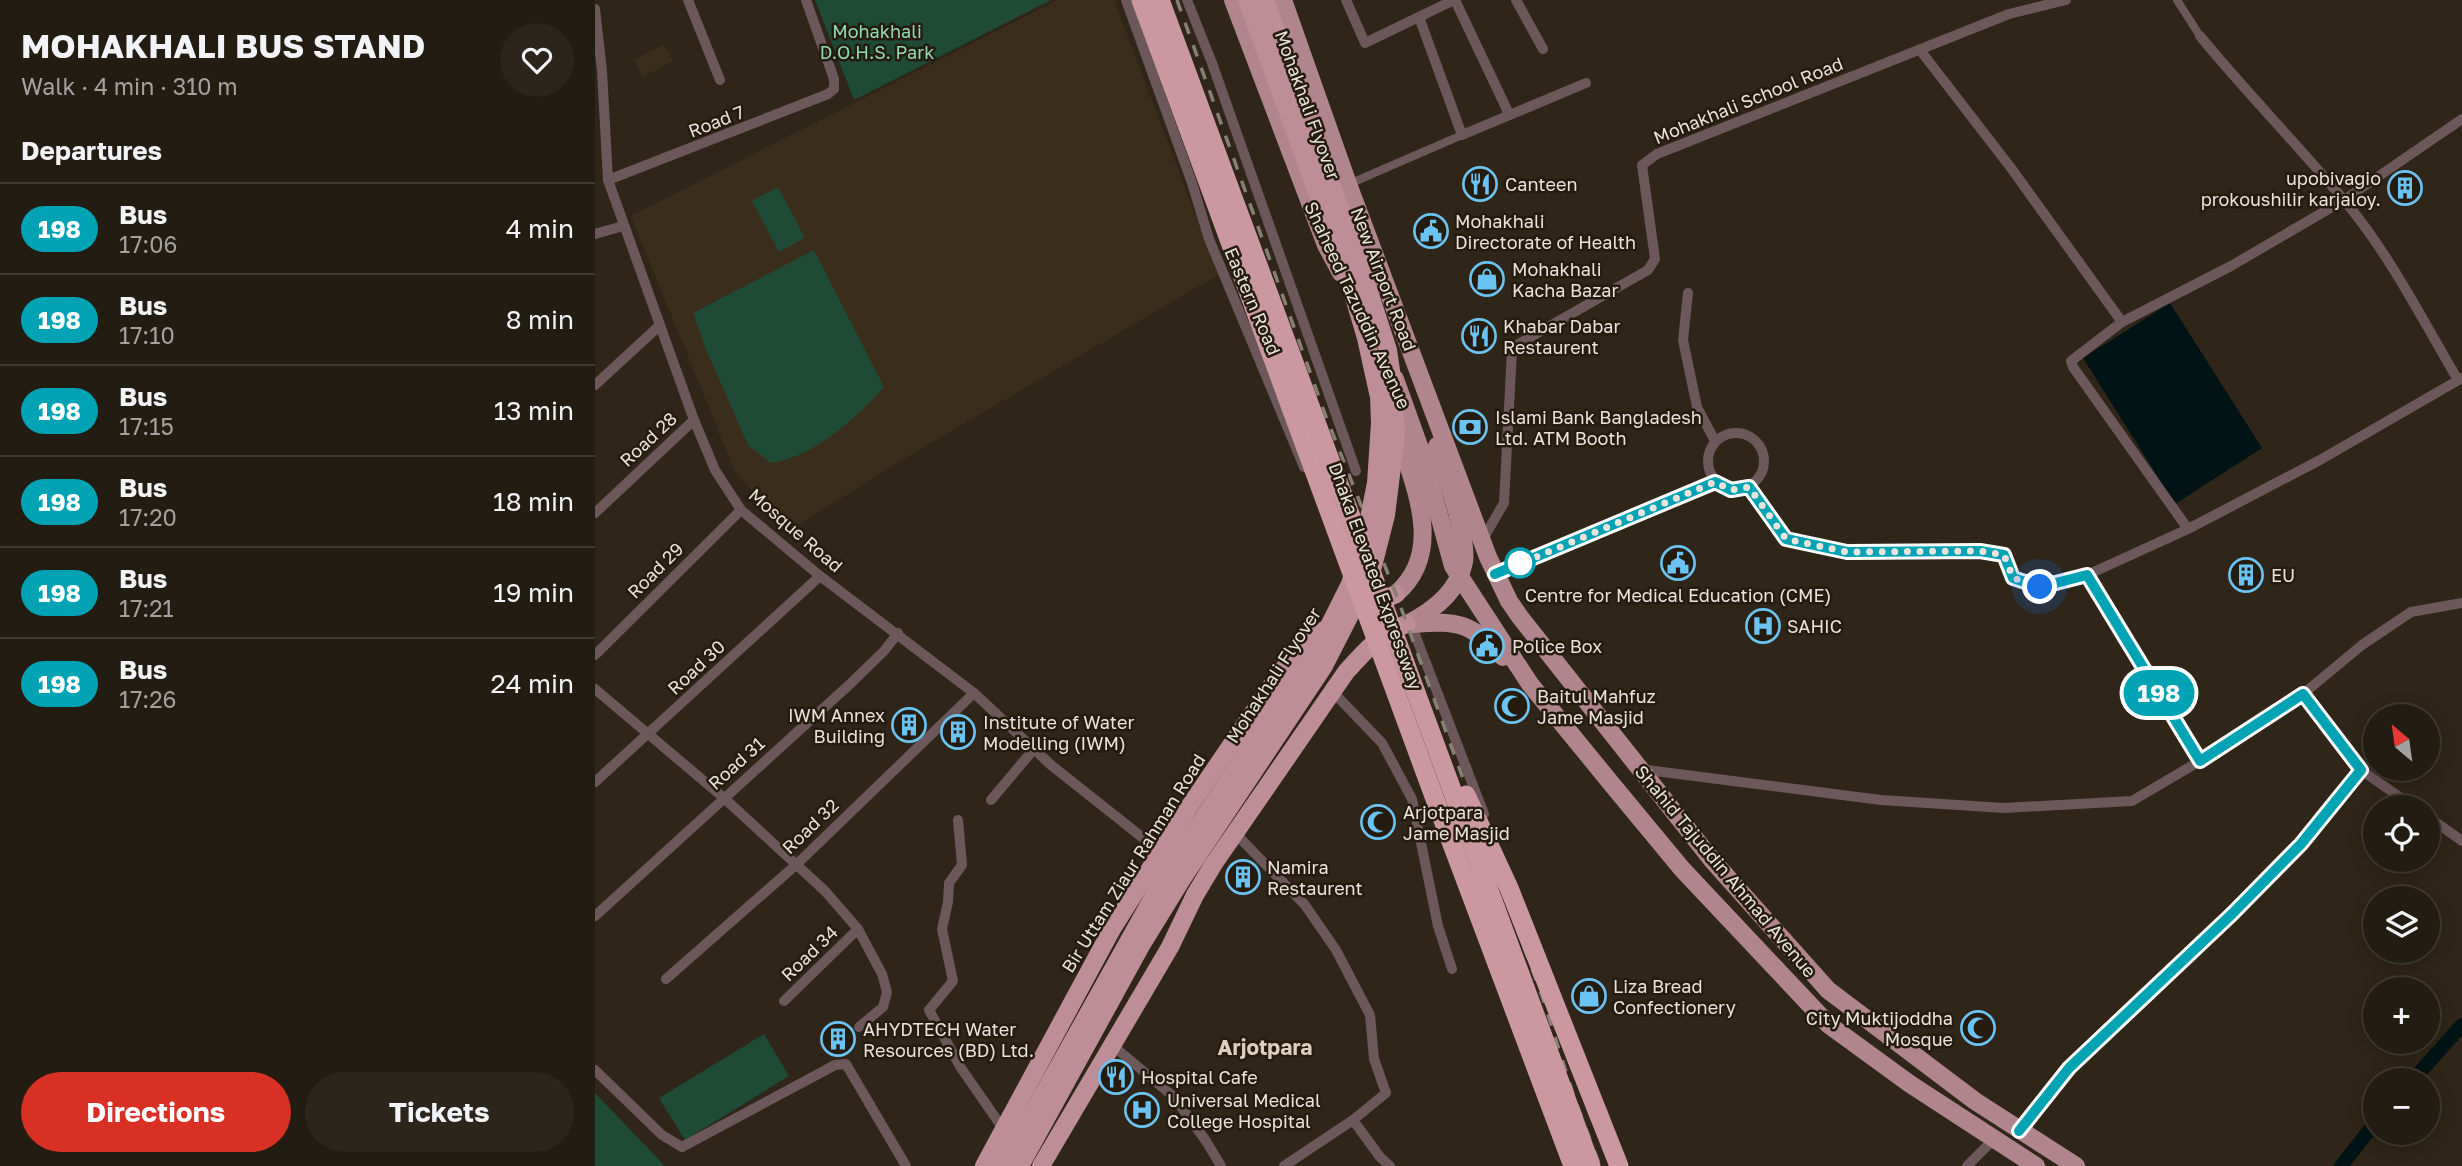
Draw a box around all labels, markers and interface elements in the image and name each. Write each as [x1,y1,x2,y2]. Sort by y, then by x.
park label: Mohakhali D.O.H.S. Park [820,20,934,63]
button: heart [500,23,574,97]
text: MOHAKHALI BUS STAND [21,26,425,65]
street label: Mohakhali Flyover [1271,27,1345,183]
street label: Mohakhali School Road [1650,52,1846,148]
text: Walk · 4 min · 310 m [21,72,238,100]
street label: Road 7 [685,100,747,142]
text: Departures [21,135,162,166]
restaurant icon: Canteen [1461,165,1499,203]
place label: upobivagio prokoushilir karjaloy. [2201,167,2381,210]
building icon: upobivagio prokoushilir karjaloy. [2386,169,2424,207]
place label: Canteen [1505,173,1577,195]
street label: Shaheed Tazuddin Avenue [1300,198,1416,412]
text: Bus [119,199,167,230]
street label: New Airport Road [1346,204,1422,354]
place label: Mohakhali Directorate of Health [1455,210,1636,253]
public building icon: Mohakhali Directorate of Health [1412,212,1450,250]
text: 4 min [506,213,574,244]
text: 198 [38,214,81,243]
text: 17:06 [119,230,177,258]
street label: Eastern Road [1220,244,1286,358]
place label: Mohakhali Kacha Bazar [1512,258,1619,301]
shop icon: Mohakhali Kacha Bazar [1468,260,1506,298]
text: Bus [119,290,167,321]
text: 8 min [506,304,574,335]
text: 198 [38,305,81,334]
place label: Khabar Dabar Restaurent [1503,315,1620,358]
restaurant icon: Khabar Dabar Restaurent [1460,317,1498,355]
text: 17:10 [119,321,175,349]
text: Bus [119,381,167,412]
text: 13 min [494,395,574,426]
text: 198 [38,396,81,425]
place label: Islami Bank Bangladesh Ltd. ATM Booth [1495,406,1702,449]
street label: Road 28 [615,407,681,471]
bank icon: Islami Bank Bangladesh Ltd. ATM Booth [1451,408,1489,446]
text: 17:15 [119,412,174,440]
street label: Dhaka Elevated Expressway [1325,459,1427,693]
text: Bus [119,472,167,503]
street label: Mosque Road [745,483,847,577]
text: 18 min [493,486,574,517]
text: 198 [38,487,81,516]
text: 17:20 [119,503,177,531]
street label: Road 29 [622,537,688,603]
public building icon: Centre for Medical Education (CME) [1659,544,1697,582]
unlabelled marker [1505,548,1535,578]
building icon: EU [2227,556,2265,594]
text: Bus [119,563,167,594]
place label: EU [2271,564,2295,586]
your location [2022,569,2057,604]
text: 19 min [493,577,574,608]
text: 198 [38,578,81,607]
place label: Centre for Medical Education (CME) [1525,584,1831,606]
text: 17:21 [119,594,174,622]
street label: Mohakhali Flyover [1221,603,1325,747]
hospital icon: SAHIC [1744,607,1782,645]
place label: SAHIC [1787,615,1842,637]
public building icon: Police Box [1468,627,1506,665]
street label: Road 30 [663,635,729,699]
place label: Police Box [1512,635,1602,657]
text: Bus [119,654,167,685]
text: 24 min [491,668,574,699]
text: 198 [38,669,81,698]
line badge: 198 [2119,670,2199,716]
text: 198 [2138,678,2180,707]
text: 17:26 [119,685,177,713]
place label: Baitul Mahfuz Jame Masjid [1537,685,1656,728]
mosque icon: Baitul Mahfuz Jame Masjid [1493,687,1531,725]
place label: IWM Annex Building [788,704,885,747]
north arrow [2363,704,2439,780]
map controls [2363,704,2440,1145]
building icon: IWM Annex Building [890,706,928,744]
place label: Institute of Water Modelling (IWM) [983,711,1134,754]
building icon: Institute of Water Modelling (IWM) [939,713,977,751]
street label: Road 31 [703,732,769,794]
street label: Bir Uttam Ziaur Rahman Road [1056,750,1210,976]
street label: Shahid Tajuddin Ahmad Avenue [1631,760,1821,982]
street label: Road 32 [777,794,843,858]
button: locate [2363,795,2440,872]
place label: Arjotpara Jame Masjid [1403,801,1510,844]
mosque icon: Arjotpara Jame Masjid [1359,803,1397,841]
place label: Namira Restaurent [1267,856,1363,899]
building icon: Namira Restaurent [1224,858,1262,896]
button: layers [2363,886,2440,963]
street label: Road 34 [776,921,842,985]
place label: Liza Bread Confectionery [1613,975,1736,1018]
shop icon: Liza Bread Confectionery [1570,977,1608,1015]
button: + [2363,977,2440,1054]
place label: City Muktijoddha Mosque [1806,1007,1953,1050]
mosque icon: City Muktijoddha Mosque [1959,1009,1997,1047]
place label: AHYDTECH Water Resources (BD) Ltd. [863,1018,1034,1061]
building icon: AHYDTECH Water Resources (BD) Ltd. [819,1020,857,1058]
district label: Arjotpara [1218,1034,1312,1060]
restaurant icon: Hospital Cafe [1097,1058,1135,1096]
place label: Hospital Cafe [1141,1066,1258,1088]
button: − [2363,1068,2440,1145]
button: Directions [21,1072,291,1152]
button: Tickets [305,1072,574,1152]
place label: Universal Medical College Hospital [1167,1089,1321,1132]
hospital icon: Universal Medical College Hospital [1123,1091,1161,1129]

